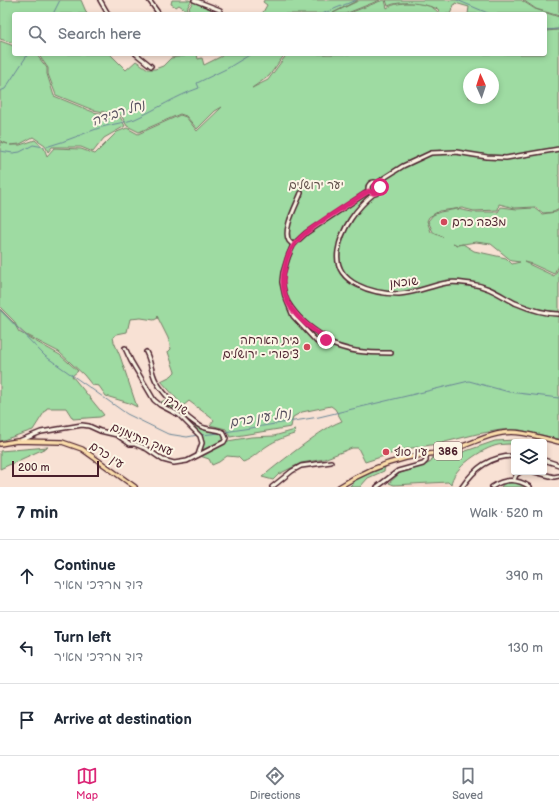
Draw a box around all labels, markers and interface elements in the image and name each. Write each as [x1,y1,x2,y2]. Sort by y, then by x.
search box [12,12,547,56]
icon: search [26,23,48,45]
text: Search here [58,25,141,44]
north arrow [463,68,499,104]
water label: נחל רבידה [90,96,148,129]
park label: יער ירושלים [288,178,344,193]
route start [371,178,389,196]
place label: מצפה כרם [452,215,506,230]
marker: מצפה כרם [439,217,449,227]
street label: שוכמן [389,274,420,291]
route end [317,331,335,349]
place label: בית הארחה ציפורי - ירושלים [222,333,299,362]
marker: בית הארחה ציפורי - ירושלים [302,342,312,352]
street label: שורק [162,392,191,419]
water label: נחל עין כרם [228,405,293,431]
street label: עמק התימנים [108,420,175,459]
street label: עין כרם [87,439,127,472]
map controls [511,439,547,475]
button: layers [511,439,547,475]
road number: 386 [434,442,462,460]
place label: עין סוף [394,445,428,460]
marker: עין סוף [381,447,391,457]
scale bar [12,459,99,478]
text: 200 m [18,461,50,474]
text: 7 min [16,503,58,523]
text: Walk · 520 m [470,505,543,521]
text: Continue [54,556,116,575]
icon: ahead [16,565,38,587]
text: 390 m [506,568,543,584]
text: דוד מרדכי מאיר [54,577,143,593]
text: Turn left [54,628,111,647]
icon: left [16,637,38,659]
text: 130 m [508,640,543,656]
text: דוד מרדכי מאיר [54,649,143,665]
icon: arrive [16,709,38,731]
text: Arrive at destination [54,710,192,729]
tab: Map [76,765,98,802]
tab: Directions [250,765,300,802]
tab: Saved [452,765,483,802]

